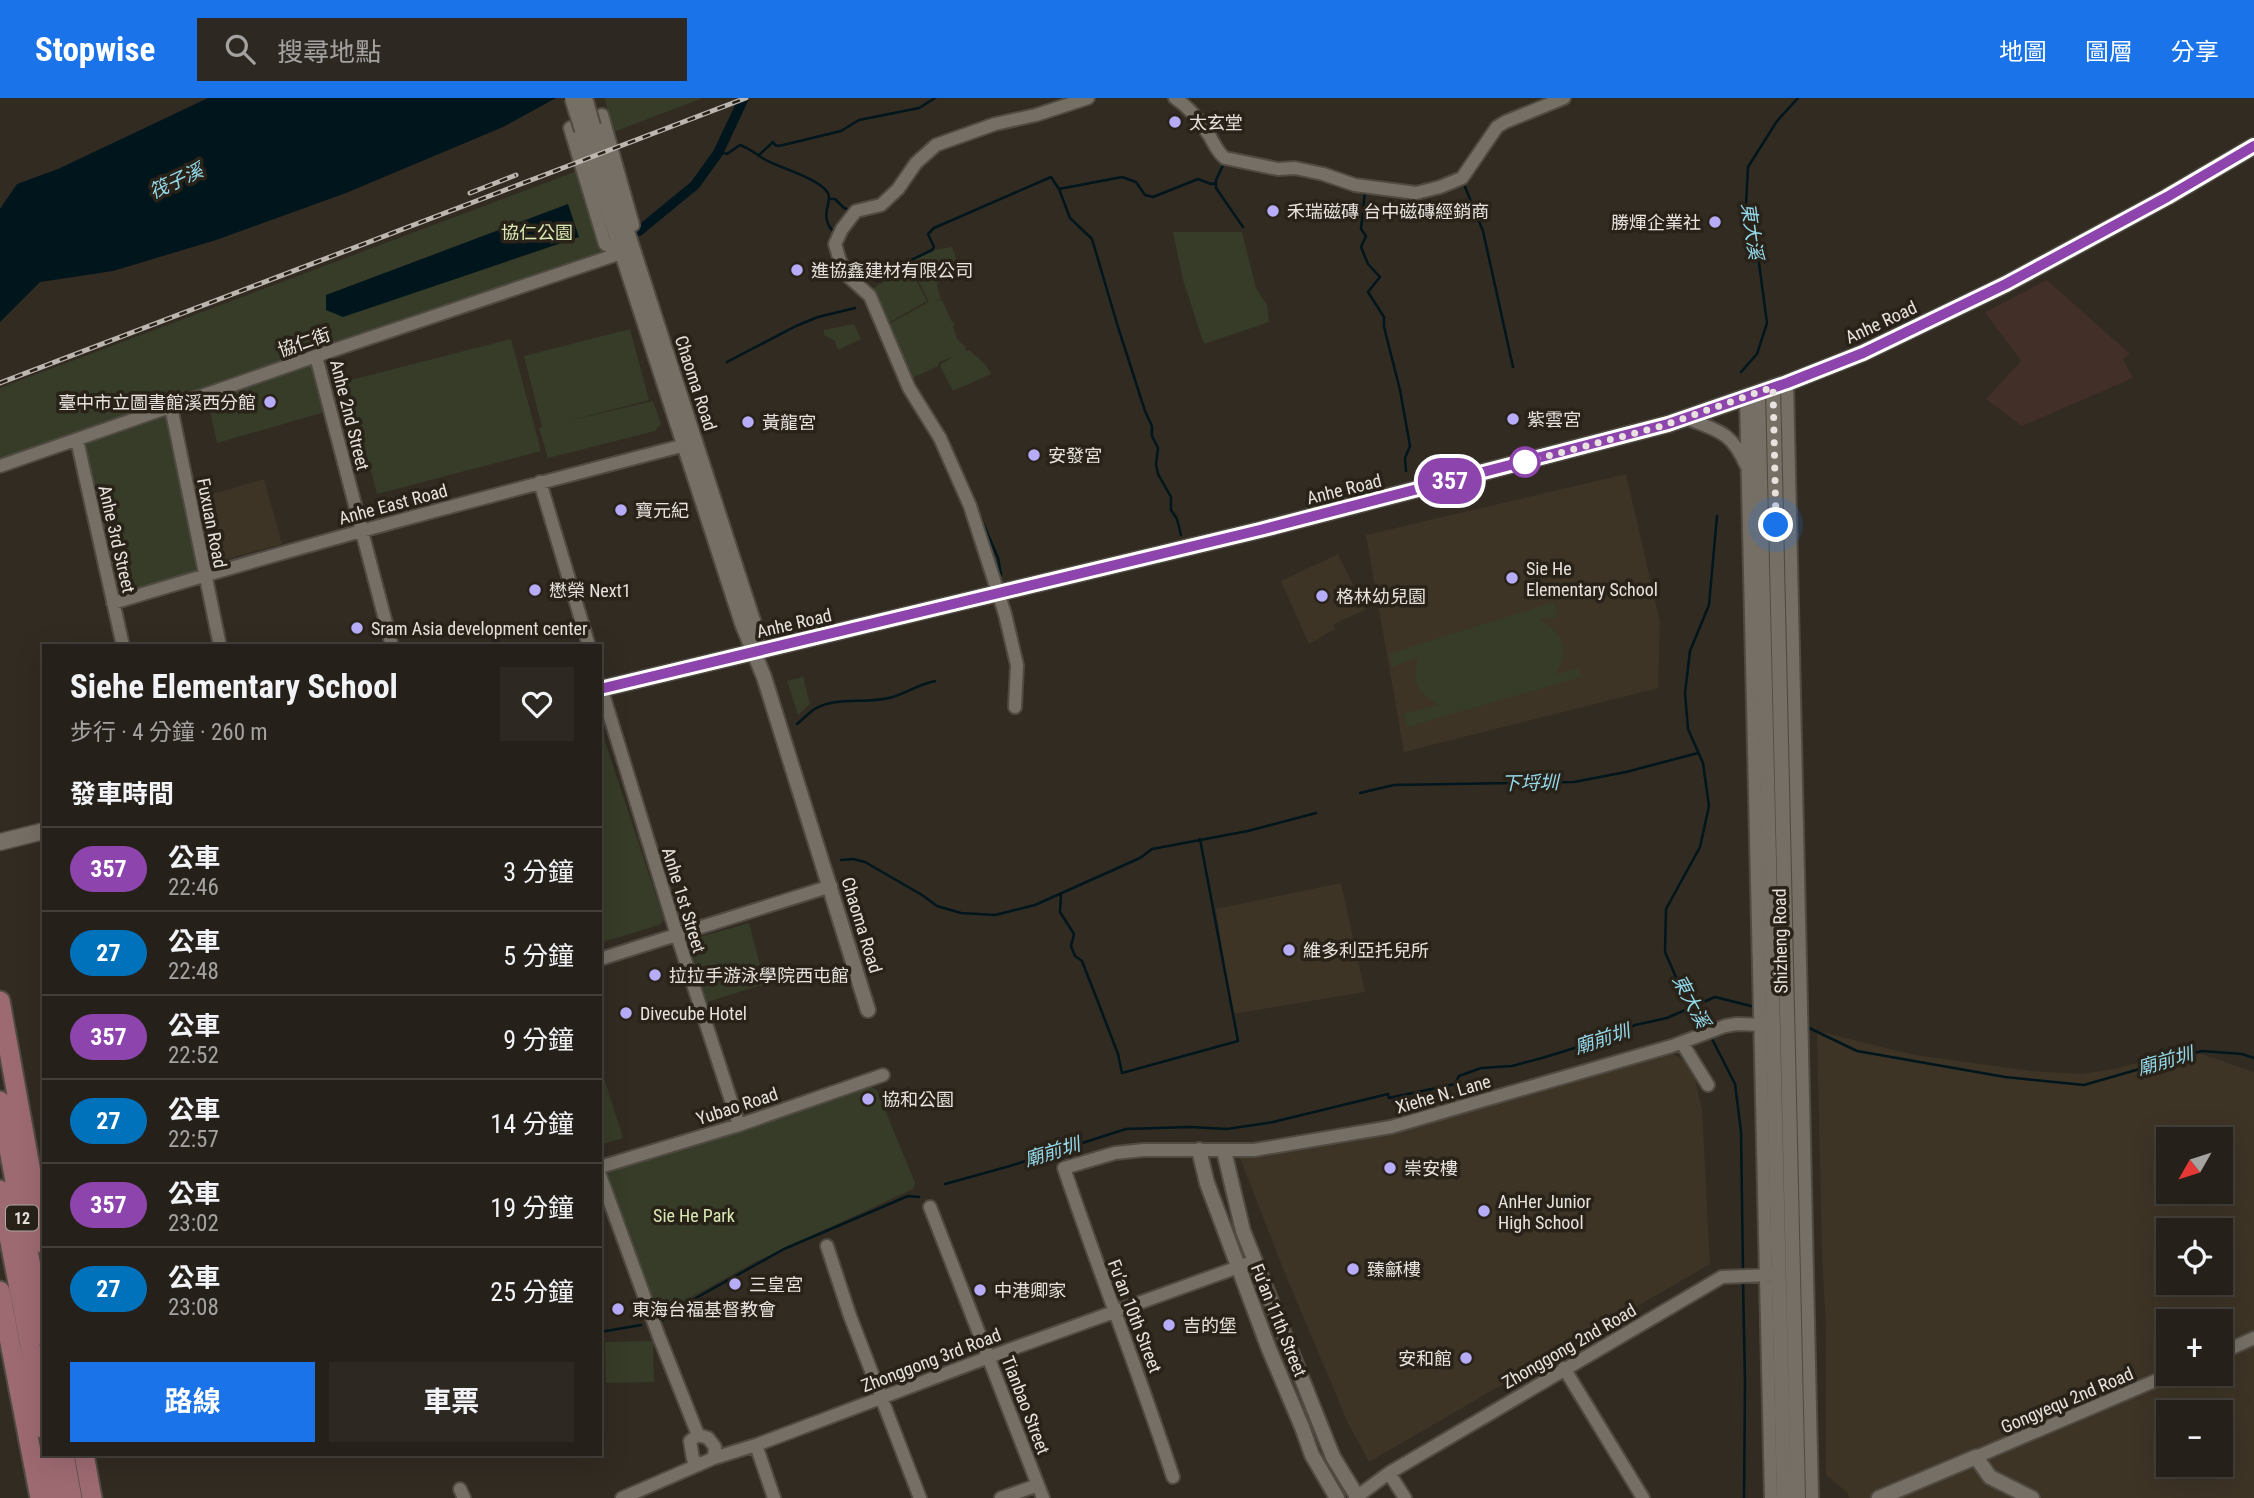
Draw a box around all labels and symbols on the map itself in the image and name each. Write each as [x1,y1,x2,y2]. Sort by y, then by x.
place label: 太玄堂 [1189,112,1243,133]
marker: 太玄堂 [1167,114,1183,130]
water label: 筏子溪 [145,157,209,203]
place label: 禾瑞磁磚 台中磁磚經銷商 [1287,201,1489,222]
water label: 東大溪 [1737,201,1768,264]
marker: 禾瑞磁磚 台中磁磚經銷商 [1265,203,1281,219]
place label: 勝煇企業社 [1611,212,1701,233]
marker: 勝煇企業社 [1707,214,1723,230]
park label: 協仁公園 [501,222,573,243]
place label: 進協鑫建材有限公司 [811,260,973,281]
marker: 進協鑫建材有限公司 [789,262,805,278]
street label: Anhe Road [1842,296,1920,348]
street label: 協仁街 [275,323,333,361]
street label: Chaoma Road [671,333,721,433]
street label: Anhe 2nd Street [326,358,374,472]
place label: 臺中市立圖書館溪西分館 [58,392,256,413]
marker: 臺中市立圖書館溪西分館 [262,394,278,410]
place label: 紫雲宮 [1527,409,1581,430]
marker: 紫雲宮 [1505,411,1521,427]
place label: 黃龍宮 [762,412,816,433]
marker: 黃龍宮 [740,414,756,430]
place label: 安發宮 [1048,445,1102,466]
marker: 安發宮 [1026,447,1042,463]
unlabelled marker [1510,447,1540,477]
line badge: 357 [1410,458,1490,504]
street label: Anhe Road [1304,470,1384,508]
street label: Fuxuan Road [193,476,231,570]
street label: Anhe East Road [336,479,450,529]
street label: Anhe 3rd Street [94,483,140,595]
place label: 寶元紀 [635,500,689,521]
marker: 寶元紀 [613,502,629,518]
your location [1758,507,1793,542]
place label: Sie He Elementary School [1526,558,1658,600]
marker: Sie He Elementary School [1504,570,1520,586]
place label: 懋榮 Next1 [549,580,631,601]
marker: 懋榮 Next1 [527,582,543,598]
place label: 格林幼兒園 [1336,586,1426,607]
marker: 格林幼兒園 [1314,588,1330,604]
street label: Anhe Road [754,604,834,642]
place label: Sram Asia development center [371,618,588,639]
marker: Sram Asia development center [349,620,365,636]
water label: 下埒圳 [1501,771,1562,795]
street label: Anhe 1st Street [658,845,710,955]
street label: Chaoma Road [837,875,887,975]
street label: Shizheng Road [1769,888,1791,994]
place label: 維多利亞托兒所 [1303,940,1429,961]
marker: 維多利亞托兒所 [1281,942,1297,958]
place label: 拉拉手游泳學院西屯館 [669,965,849,986]
marker: 拉拉手游泳學院西屯館 [647,967,663,983]
water label: 東大溪 [1667,970,1716,1034]
place label: Divecube Hotel [640,1003,747,1024]
marker: Divecube Hotel [618,1005,634,1021]
water label: 廟前圳 [1571,1018,1636,1059]
water label: 廟前圳 [2134,1041,2198,1080]
street label: Xiehe N. Lane [1393,1070,1493,1118]
street label: Yubao Road [694,1083,780,1129]
place label: 協和公園 [882,1089,954,1110]
marker: 協和公園 [860,1091,876,1107]
north arrow [2156,1127,2233,1204]
water label: 廟前圳 [1021,1132,1085,1171]
place label: 崇安樓 [1404,1158,1458,1179]
marker: 崇安樓 [1382,1160,1398,1176]
place label: AnHer Junior High School [1498,1191,1592,1233]
marker: AnHer Junior High School [1476,1203,1492,1219]
park label: Sie He Park [653,1205,735,1226]
road number: 12 [6,1206,38,1230]
street label: Fu’an 10th Street [1104,1256,1166,1376]
place label: 臻龢樓 [1367,1259,1421,1280]
street label: Fu’an 11th Street [1247,1261,1311,1379]
marker: 臻龢樓 [1345,1261,1361,1277]
place label: 三皇宮 [749,1274,803,1295]
marker: 三皇宮 [727,1276,743,1292]
place label: 中港卿家 [994,1280,1066,1301]
marker: 中港卿家 [972,1282,988,1298]
place label: 東海台福基督教會 [632,1299,776,1320]
street label: Zhonggong 2nd Road [1498,1299,1640,1393]
marker: 東海台福基督教會 [610,1301,626,1317]
place label: 吉的堡 [1183,1315,1237,1336]
marker: 吉的堡 [1161,1317,1177,1333]
street label: Zhonggong 3rd Road [858,1324,1004,1396]
place label: 安和館 [1398,1348,1452,1369]
marker: 安和館 [1458,1350,1474,1366]
street label: Tianbao Street [998,1353,1054,1457]
street label: Gongyequ 2nd Road [1998,1363,2136,1437]

